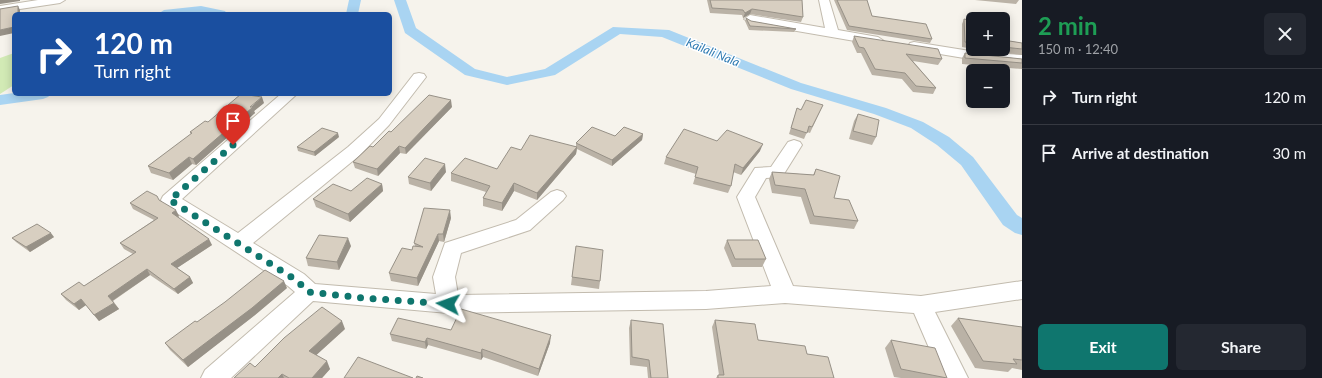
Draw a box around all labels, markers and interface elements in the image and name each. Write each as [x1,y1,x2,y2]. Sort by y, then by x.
text: 2 min [1038,11,1098,40]
map controls [966,12,1010,108]
button: + [966,12,1010,56]
button: close [1264,13,1306,55]
text: 120 m [94,26,173,60]
icon: right [28,28,80,80]
water label: Kailali Nala [684,34,742,70]
text: 150 m · 12:40 [1038,41,1118,57]
text: Turn right [94,60,171,82]
button: − [966,64,1010,108]
icon: right [1038,86,1060,108]
text: Turn right [1072,88,1137,106]
text: 120 m [1264,88,1306,106]
pin [216,104,250,145]
icon: arrive [222,110,244,132]
icon: arrive [1038,142,1060,164]
text: Arrive at destination [1072,144,1209,162]
text: 30 m [1272,144,1306,162]
position arrow [427,283,469,325]
button: Exit [1038,324,1168,370]
button: Share [1176,324,1306,370]

